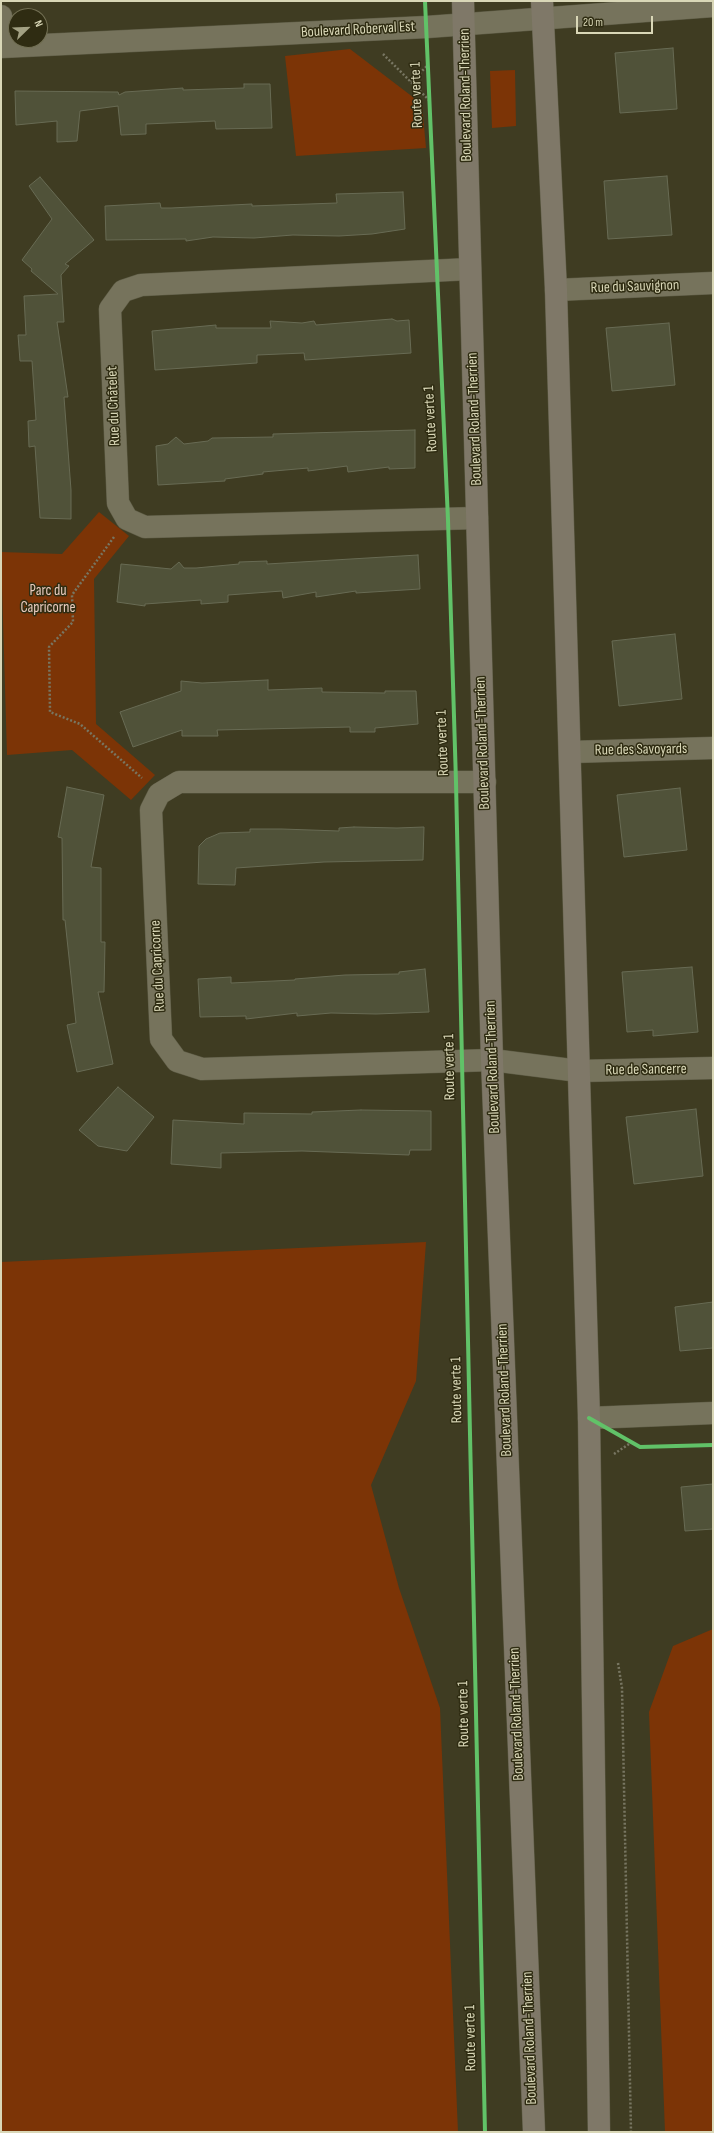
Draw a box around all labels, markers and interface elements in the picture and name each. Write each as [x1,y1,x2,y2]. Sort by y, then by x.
north arrow [8,8,48,48]
scale bar [578,8,655,34]
text: 20 m [583,15,603,30]
text: N [31,18,46,29]
street label: Boulevard Roberval Est [300,18,416,42]
street label: Boulevard Roland-Therrien [456,28,476,162]
street label: Route verte 1 [407,61,427,129]
street label: Rue du Sauvignon [590,276,680,298]
street label: Boulevard Roland-Therrien [464,352,486,486]
street label: Rue du Châtelet [104,366,124,446]
street label: Route verte 1 [420,385,442,453]
park label: Parc du Capricorne [20,582,76,617]
street label: Boulevard Roland-Therrien [472,676,494,810]
street label: Route verte 1 [433,709,453,777]
street label: Rue des Savoyards [595,740,687,760]
street label: Rue du Capricorne [147,920,169,1012]
street label: Boulevard Roland-Therrien [482,1000,504,1134]
street label: Route verte 1 [440,1034,460,1100]
street label: Rue de Sancerre [605,1060,687,1080]
street label: Boulevard Roland-Therrien [494,1323,516,1457]
street label: Route verte 1 [447,1357,467,1423]
street label: Boulevard Roland-Therrien [506,1647,528,1781]
street label: Route verte 1 [454,1681,474,1747]
street label: Boulevard Roland-Therrien [519,1971,541,2105]
street label: Route verte 1 [461,2005,481,2071]

